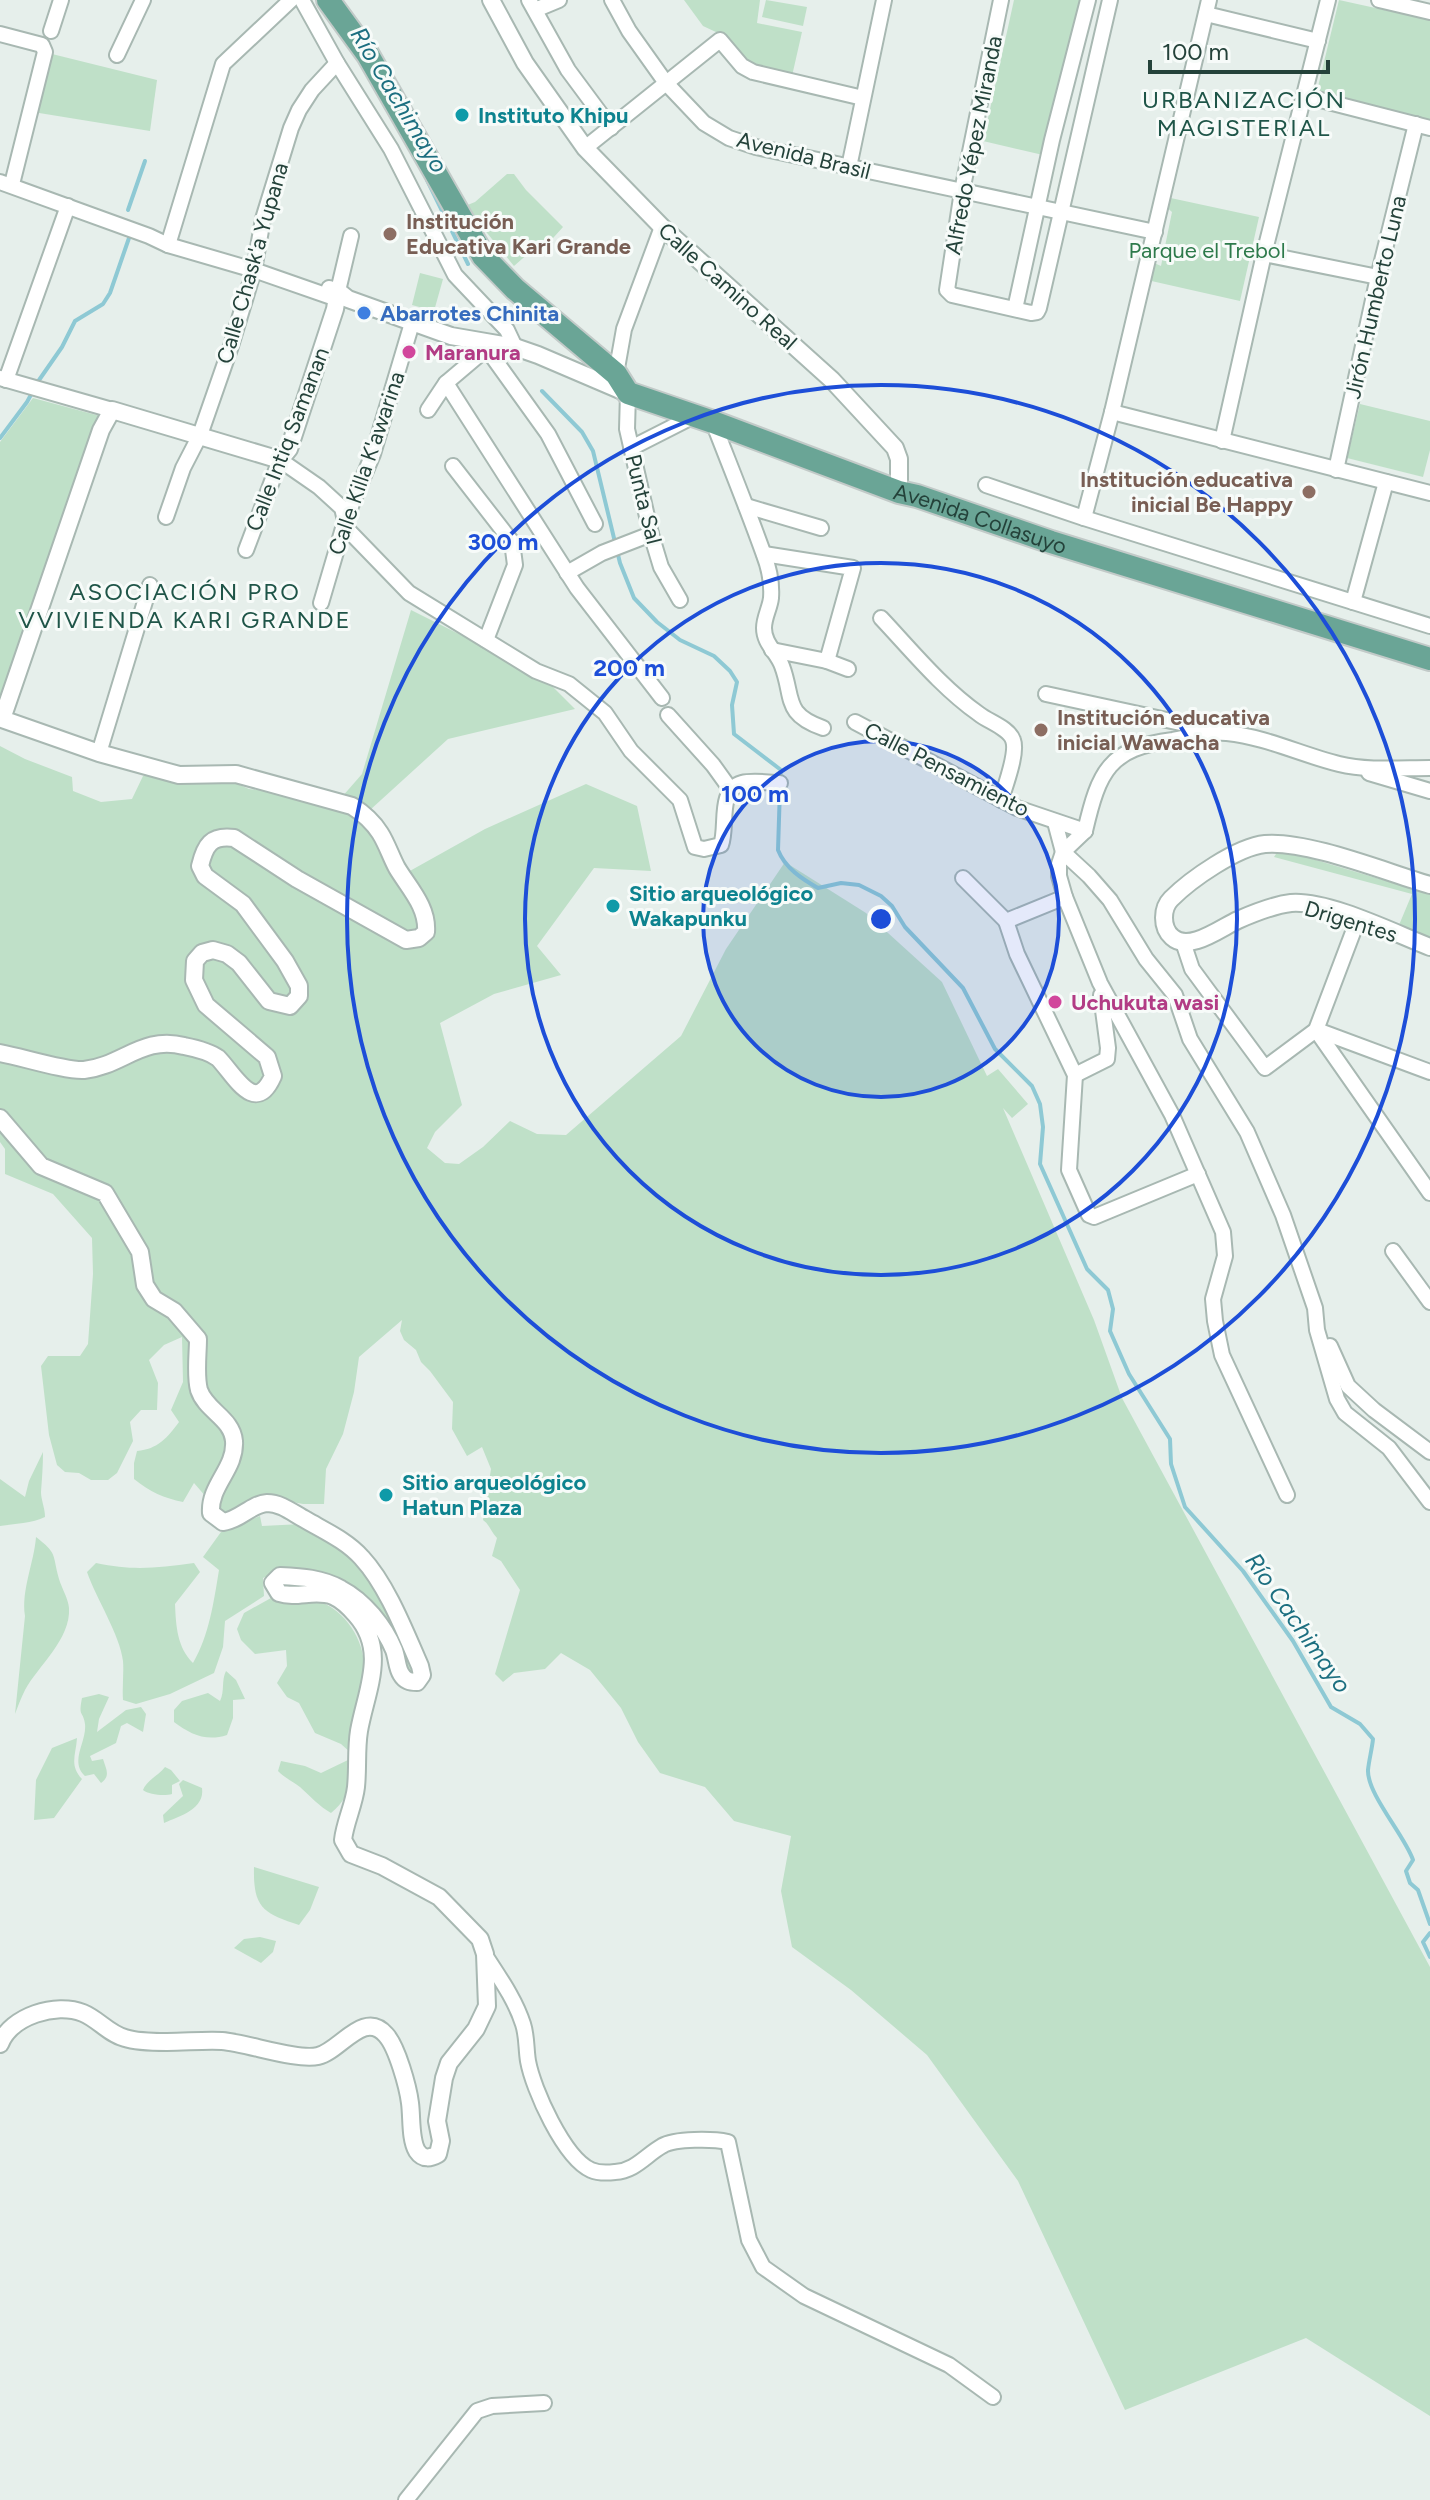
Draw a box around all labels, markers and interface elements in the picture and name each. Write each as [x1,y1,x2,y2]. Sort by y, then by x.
water label: Río Cachimayo [345,22,454,178]
scale bar [1150,24,1328,74]
street label: Alfredo Yépez Miranda [939,33,1008,257]
text: 100 m [1162,37,1229,66]
district label: URBANIZACIÓN MAGISTERIAL [1142,85,1346,142]
place label: Instituto Khipu [478,102,628,129]
marker: Instituto Khipu [453,106,471,124]
street label: Avenida Brasil [734,126,874,185]
street label: Calle Chask'a Yupana [211,159,294,367]
street label: Jirón Humberto Luna [1339,193,1412,401]
place label: Institución Educativa Kari Grande [406,208,631,260]
street label: Calle Camino Real [653,217,803,356]
marker: Institución Educativa Kari Grande [381,225,399,243]
park label: Parque el Trebol [1129,237,1285,264]
place label: Abarrotes Chinita [380,300,559,327]
marker: Abarrotes Chinita [355,304,373,322]
place label: Maranura [425,339,521,366]
marker: Maranura [400,343,418,361]
street label: Calle Intiq Samanan [240,344,335,535]
street label: Calle Killa K'awarina [322,368,411,558]
street label: Punta Sal [619,451,668,547]
place label: Institución educativa inicial Be Happy [1080,466,1293,518]
street label: Avenida Collasuyo [891,478,1070,560]
marker: Institución educativa inicial Be Happy [1300,483,1318,501]
text: 300 m [467,527,539,556]
district label: ASOCIACIÓN PRO VVIVIENDA KARI GRANDE [18,577,352,634]
text: 200 m [593,653,665,682]
place label: Institución educativa inicial Wawacha [1057,704,1270,756]
street label: Calle Pensamiento [860,716,1034,823]
marker: Institución educativa inicial Wawacha [1032,721,1050,739]
text: 100 m [721,779,789,808]
place label: Sitio arqueológico Wakapunku [629,880,813,932]
street label: Drigentes [1301,895,1400,948]
marker: Sitio arqueológico Wakapunku [604,897,622,915]
centre of rings [867,905,895,933]
place label: Uchukuta wasi [1071,989,1219,1016]
marker: Uchukuta wasi [1046,993,1064,1011]
place label: Sitio arqueológico Hatun Plaza [402,1469,586,1521]
marker: Sitio arqueológico Hatun Plaza [377,1486,395,1504]
water label: Río Cachimayo [1239,1547,1358,1699]

